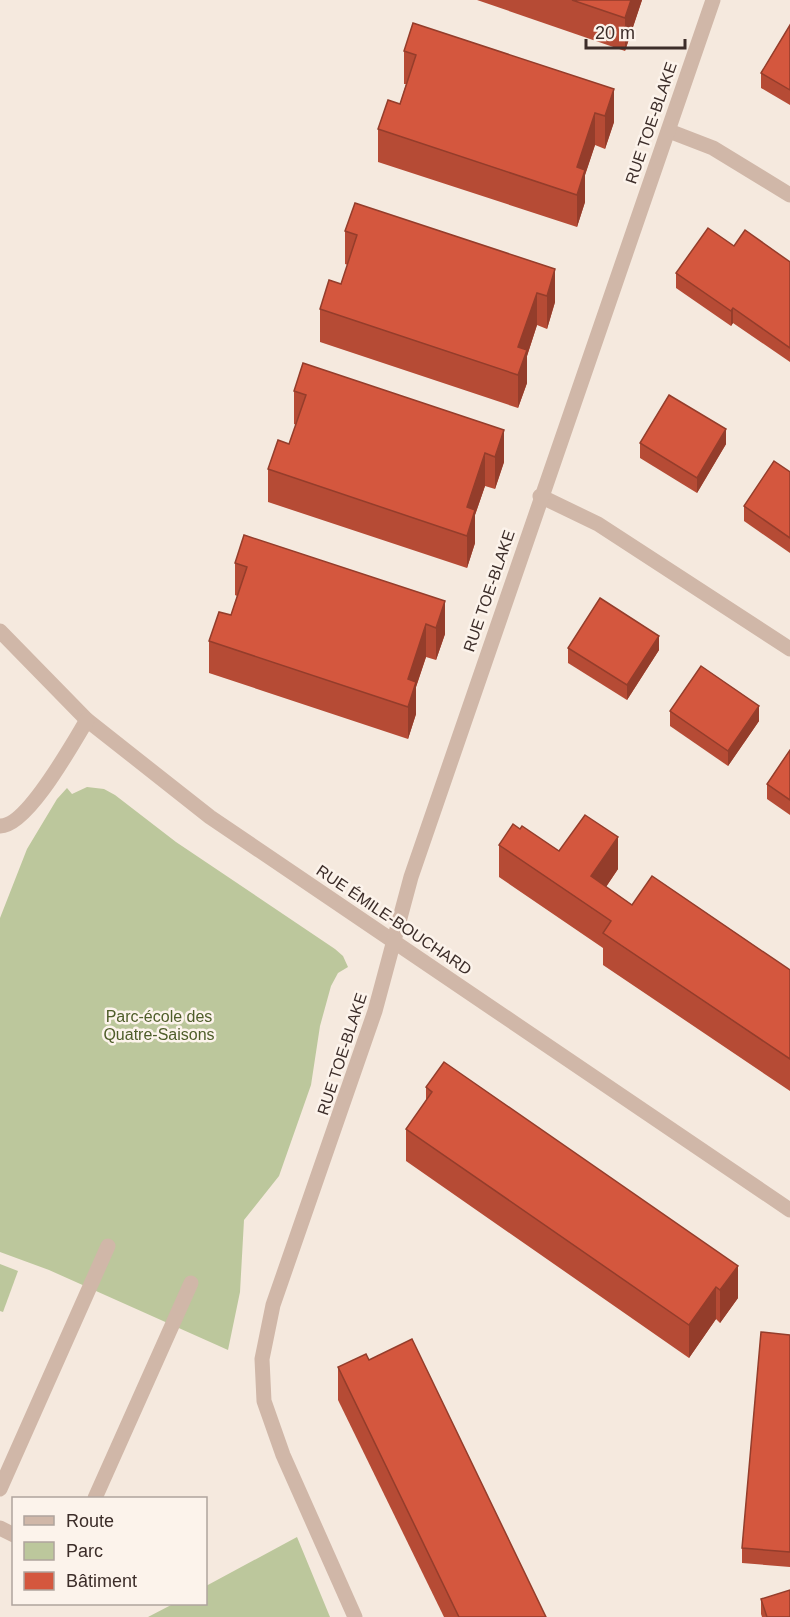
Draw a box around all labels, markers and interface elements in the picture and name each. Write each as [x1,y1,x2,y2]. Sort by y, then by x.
scale bar [586,12,685,50]
text: 20 m [595,23,635,43]
street label: RUE TOE-BLAKE [622,60,680,186]
street label: RUE TOE-BLAKE [460,528,518,654]
street label: RUE ÉMILE-BOUCHARD [313,861,475,978]
street label: RUE TOE-BLAKE [314,991,370,1117]
park label: Parc-école des Quatre-Saisons [103,1008,215,1043]
legend [12,1497,207,1605]
text: Route [66,1511,114,1531]
text: Parc [66,1541,103,1561]
text: Bâtiment [66,1571,137,1591]

